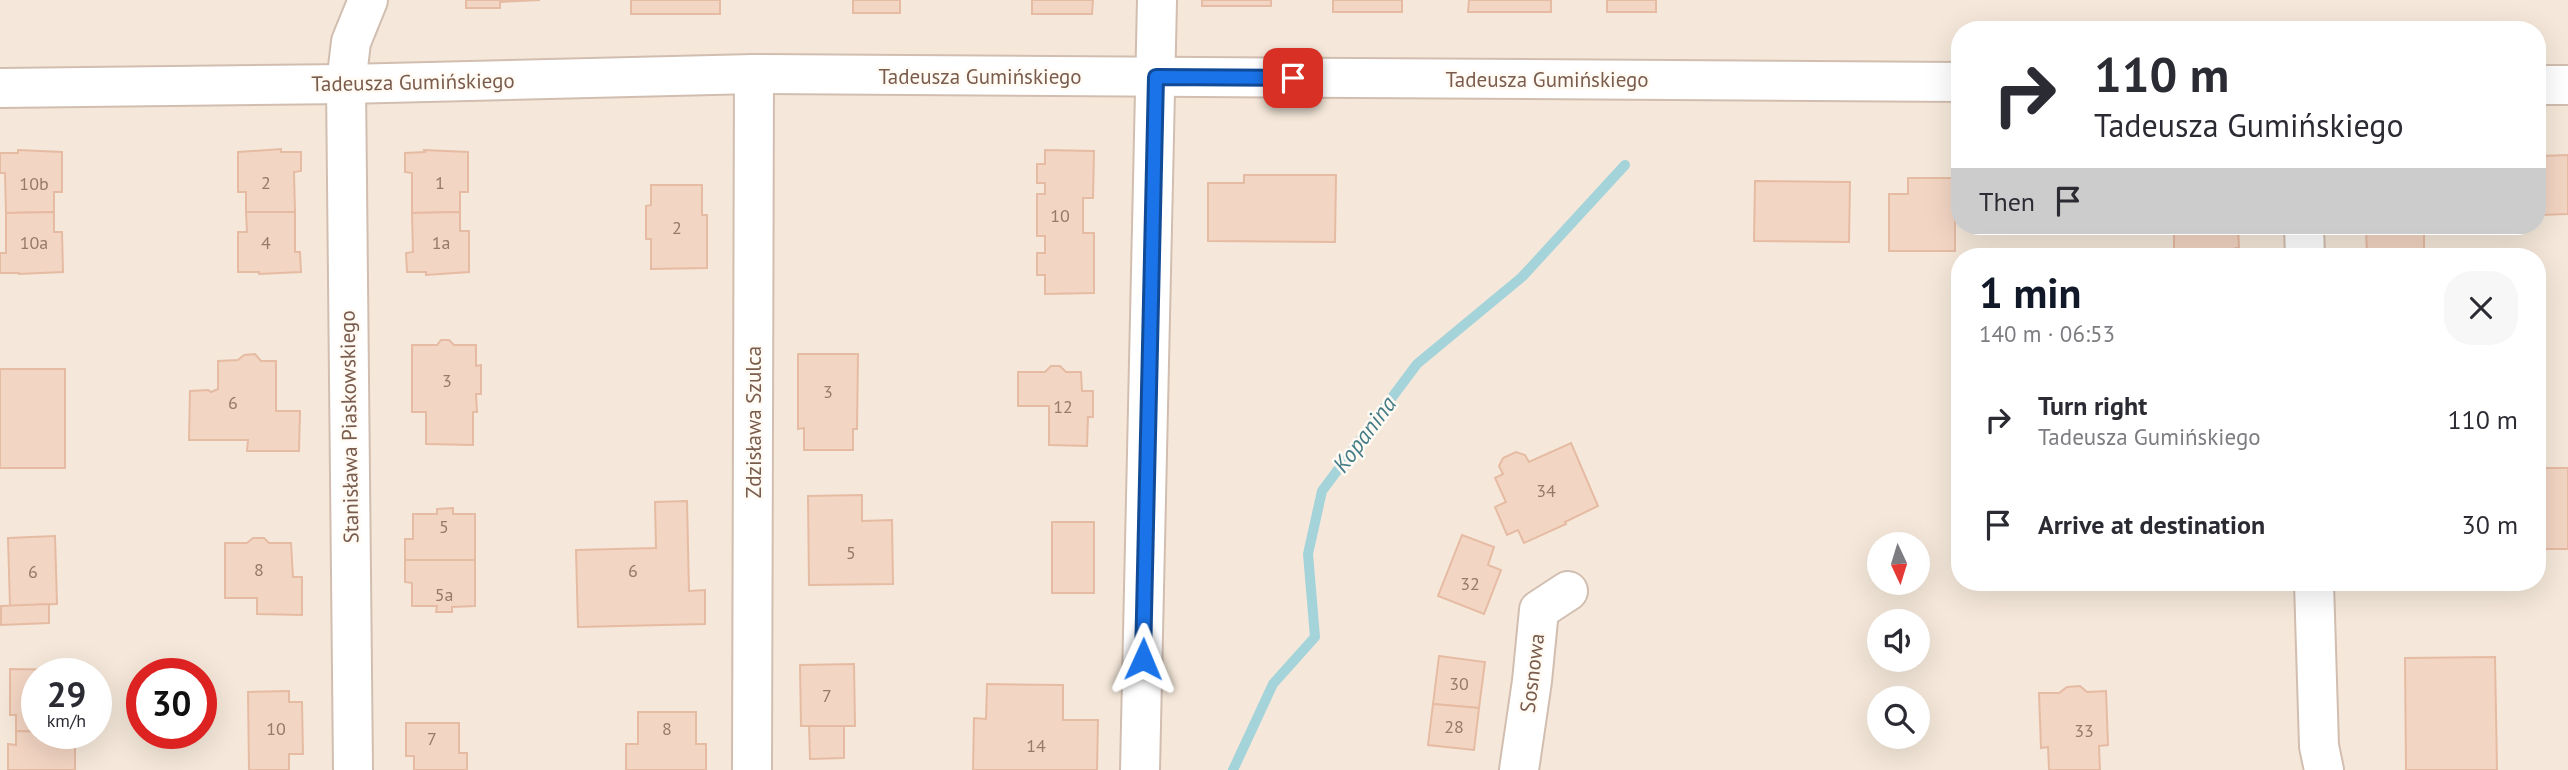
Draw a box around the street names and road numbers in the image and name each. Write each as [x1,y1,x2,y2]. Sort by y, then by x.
street label: Tadeusza Gumińskiego [878,63,1082,90]
street label: Tadeusza Gumińskiego [1445,66,1649,93]
street label: Tadeusza Gumińskiego [311,67,515,97]
street label: Stanisława Piaskowskiego [333,310,365,544]
street label: Zdzisława Szulca [740,346,767,498]
street label: Sosnowa [1514,632,1550,714]

